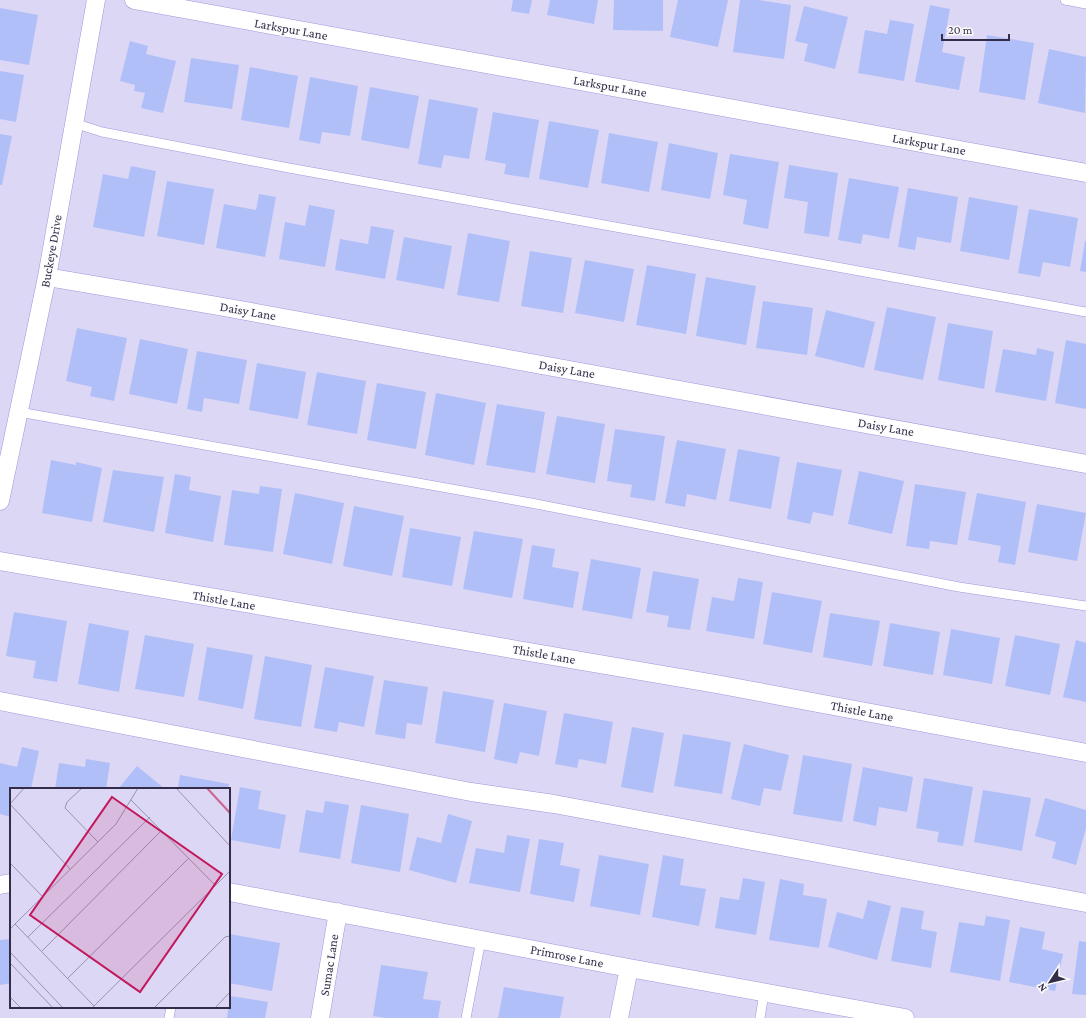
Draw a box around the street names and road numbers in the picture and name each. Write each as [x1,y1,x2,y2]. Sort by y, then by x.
street label: Larkspur Lane [253,15,329,43]
street label: Larkspur Lane [572,72,648,100]
street label: Larkspur Lane [891,130,967,158]
street label: Buckeye Drive [37,213,65,288]
street label: Daisy Lane [219,299,278,323]
street label: Daisy Lane [538,357,597,381]
street label: Daisy Lane [857,415,916,439]
street label: Thistle Lane [191,587,257,613]
street label: Thistle Lane [511,641,577,667]
street label: Thistle Lane [829,698,895,724]
street label: Sumac Lane [317,933,341,997]
street label: Primrose Lane [529,942,605,970]

